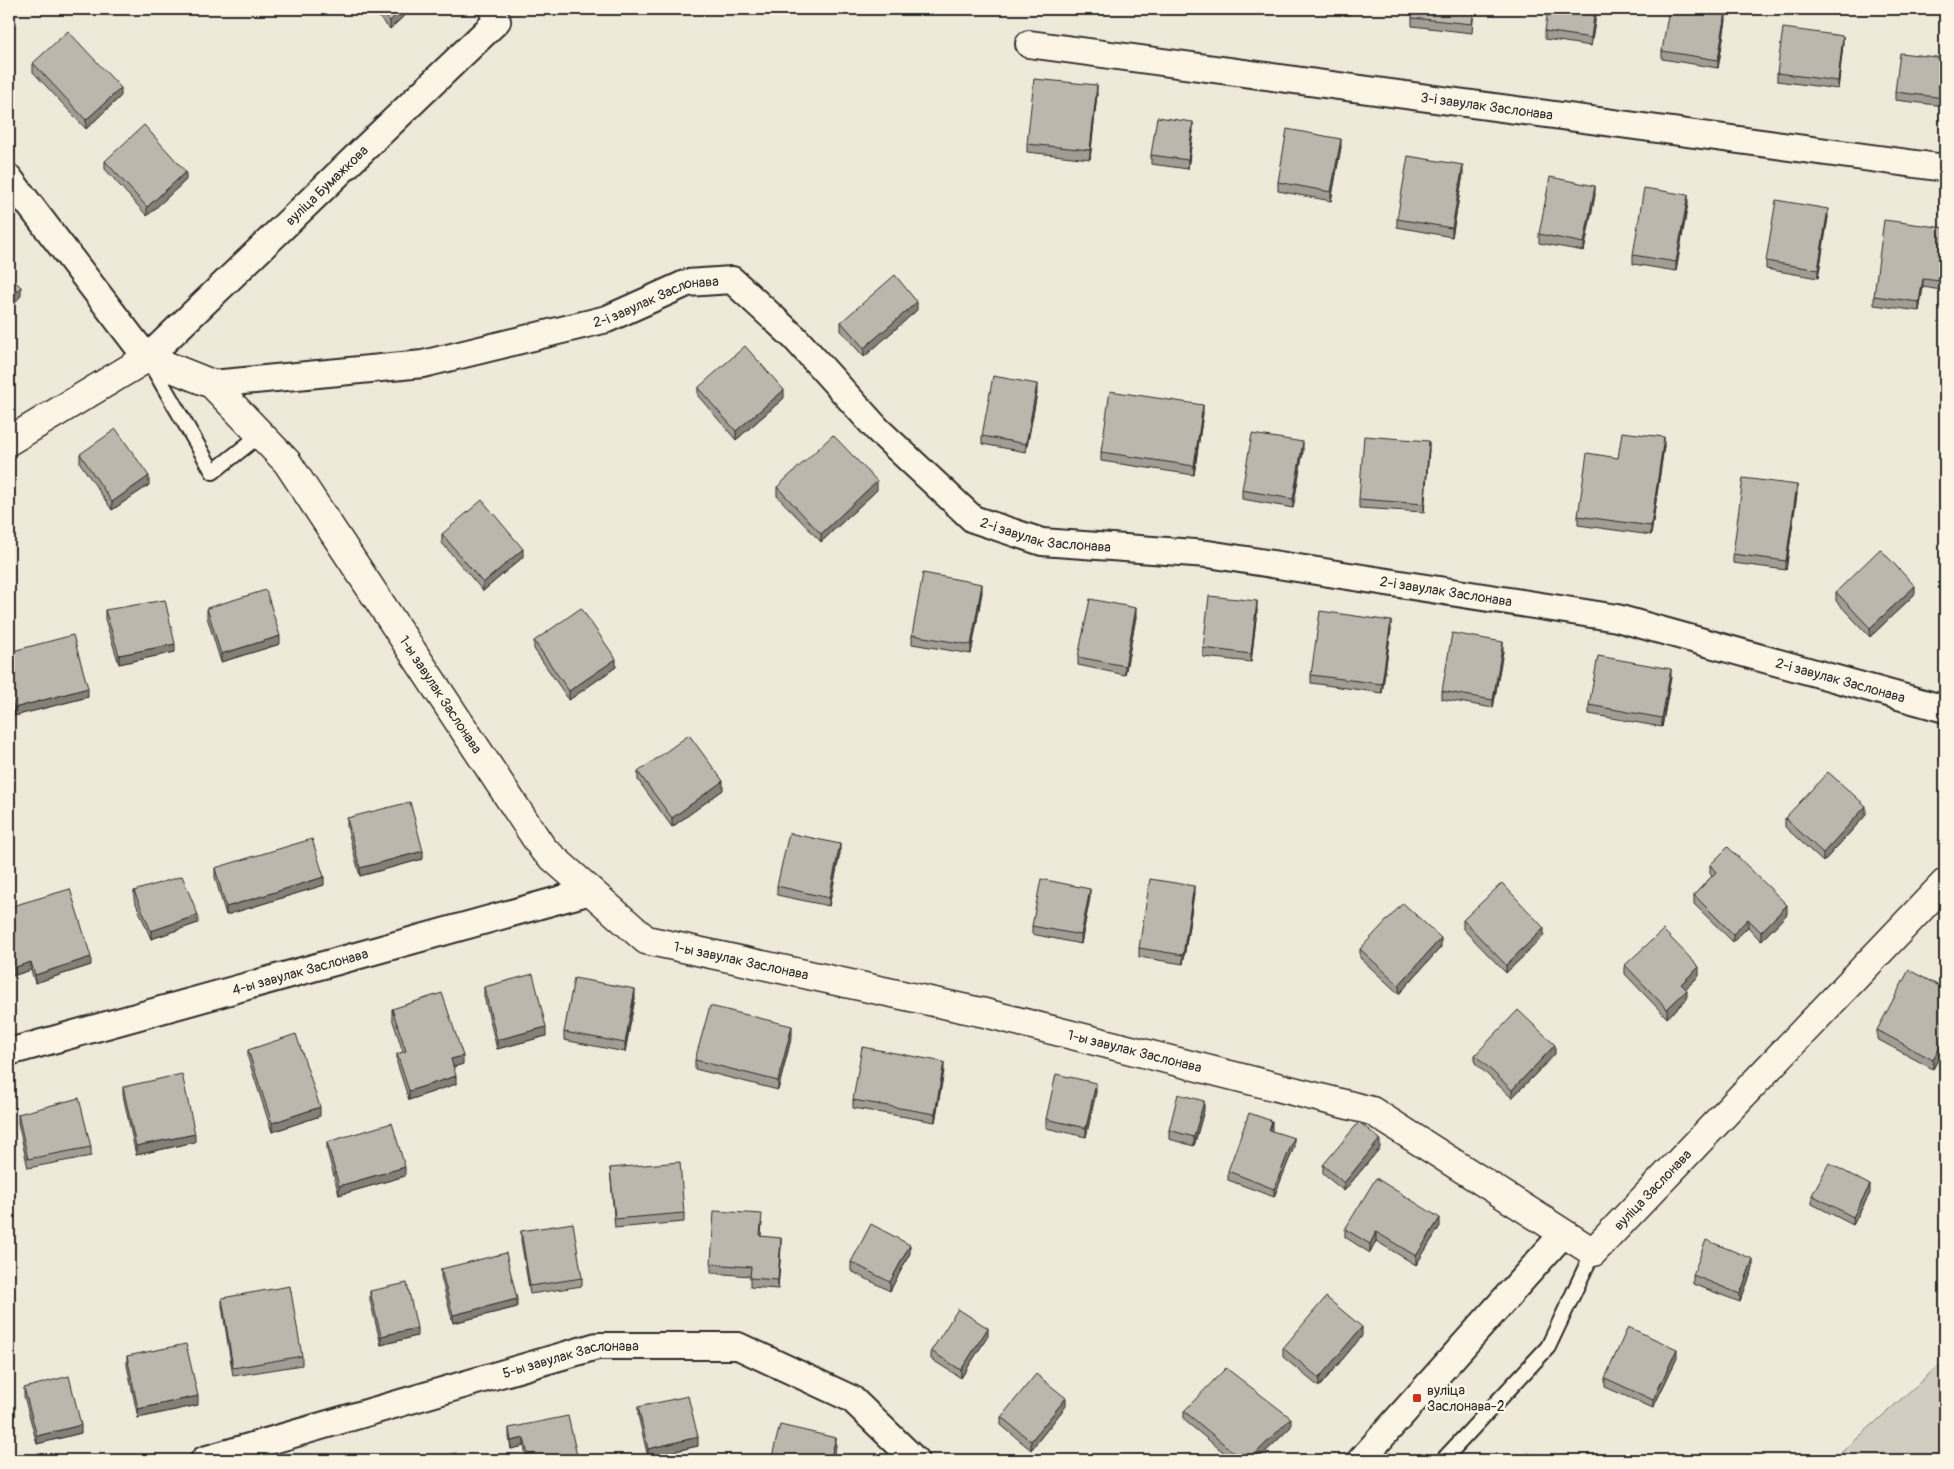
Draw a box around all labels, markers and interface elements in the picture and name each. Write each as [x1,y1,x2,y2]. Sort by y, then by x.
street label: 3-і завулак Заслонава [1420,89,1554,123]
street label: вуліца Бумажкова [282,141,371,229]
street label: 2-і завулак Заслонава [591,272,719,331]
street label: 2-і завулак Заслонава [978,514,1112,555]
street label: 2-і завулак Заслонава [1379,573,1513,610]
street label: 1-ы завулак Заслонава [396,632,486,757]
street label: 2-і завулак Заслонава [1774,654,1907,706]
street label: 1-ы завулак Заслонава [672,938,810,983]
street label: 4-ы завулак Заслонава [230,945,370,998]
street label: 1-ы завулак Заслонава [1066,1026,1204,1076]
street label: вуліца Заслонава [1610,1146,1695,1233]
street label: 5-ы завулак Заслонава [500,1338,639,1381]
place label: вуліца Заслонава-2 [1427,1382,1505,1415]
marker: вуліца Заслонава-2 [1411,1392,1423,1404]

